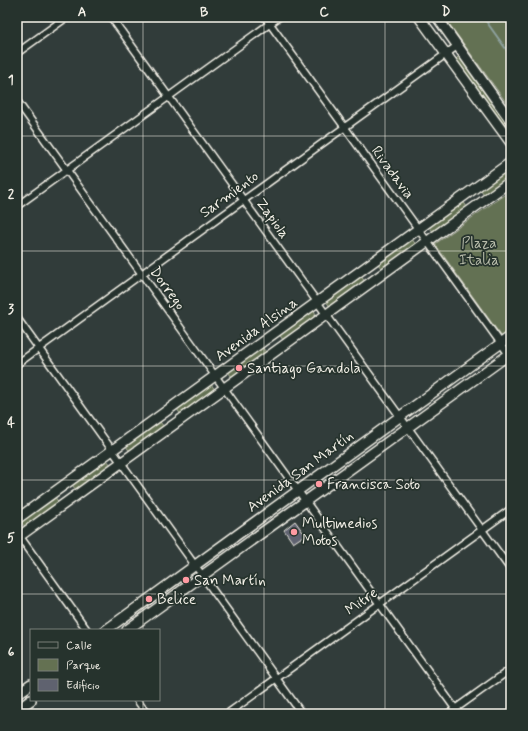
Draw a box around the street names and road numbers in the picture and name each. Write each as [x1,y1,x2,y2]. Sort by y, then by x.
street label: Rivadavia [366,142,418,203]
street label: Sarmiento [196,167,263,223]
street label: Zapiola [251,194,294,243]
street label: Dorrego [145,263,190,314]
street label: Avenida Alsina [211,293,302,366]
street label: Avenida San Martín [243,426,358,517]
street label: Mitre [341,583,382,620]

